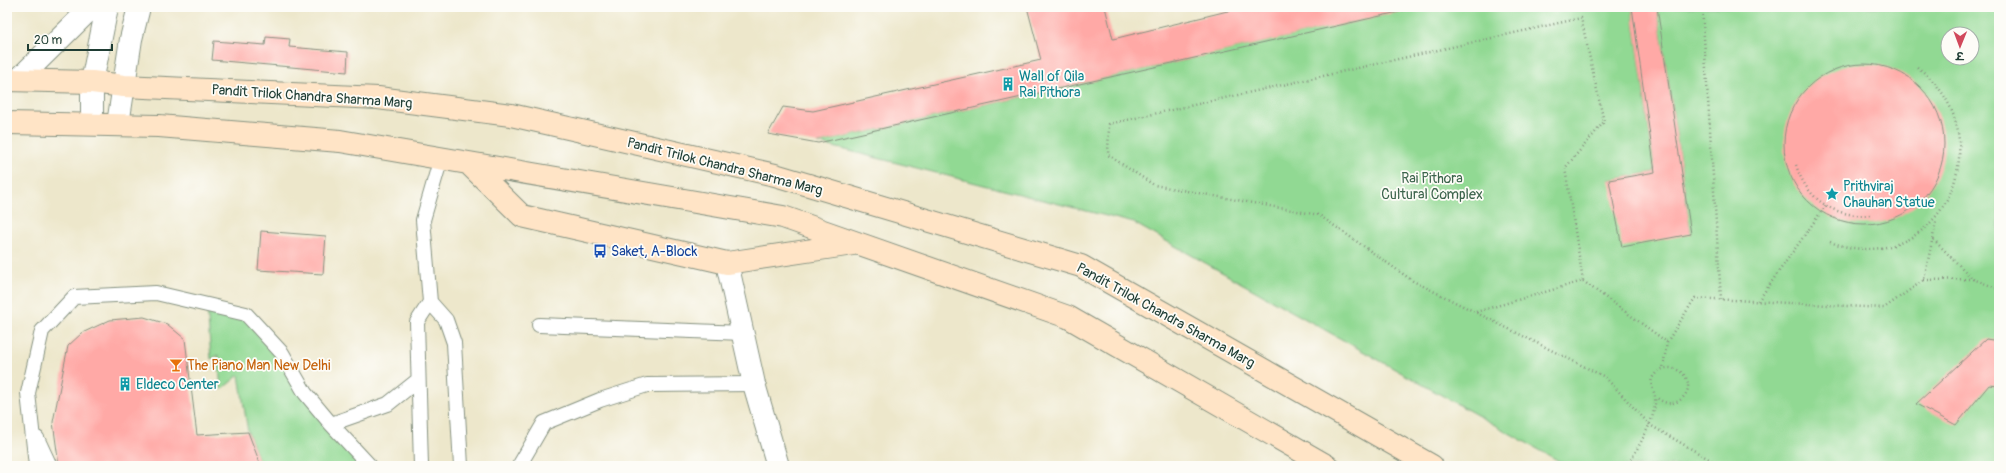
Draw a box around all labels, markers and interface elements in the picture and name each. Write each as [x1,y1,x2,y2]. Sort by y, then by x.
scale bar [28,26,112,52]
north arrow [1940,26,1980,66]
text: 20 m [34,33,63,48]
text: उ [1954,49,1965,62]
place label: Wall of Qila Rai Pithora [1019,68,1084,101]
building icon: Wall of Qila Rai Pithora [1000,76,1016,92]
street label: Pandit Trilok Chandra Sharma Marg [211,81,413,112]
street label: Pandit Trilok Chandra Sharma Marg [625,134,825,199]
park label: Rai Pithora Cultural Complex [1381,170,1483,203]
place label: Prithviraj Chauhan Statue [1843,178,1935,211]
place icon: Prithviraj Chauhan Statue [1824,186,1840,202]
bus stop icon: Saket, A-Block [592,243,608,259]
place label: Saket, A-Block [611,243,698,260]
street label: Pandit Trilok Chandra Sharma Marg [1074,259,1258,372]
bar icon: The Piano Man New Delhi [168,357,184,373]
place label: The Piano Man New Delhi [187,357,331,374]
building icon: Eldeco Center [117,376,133,392]
place label: Eldeco Center [136,376,219,393]

